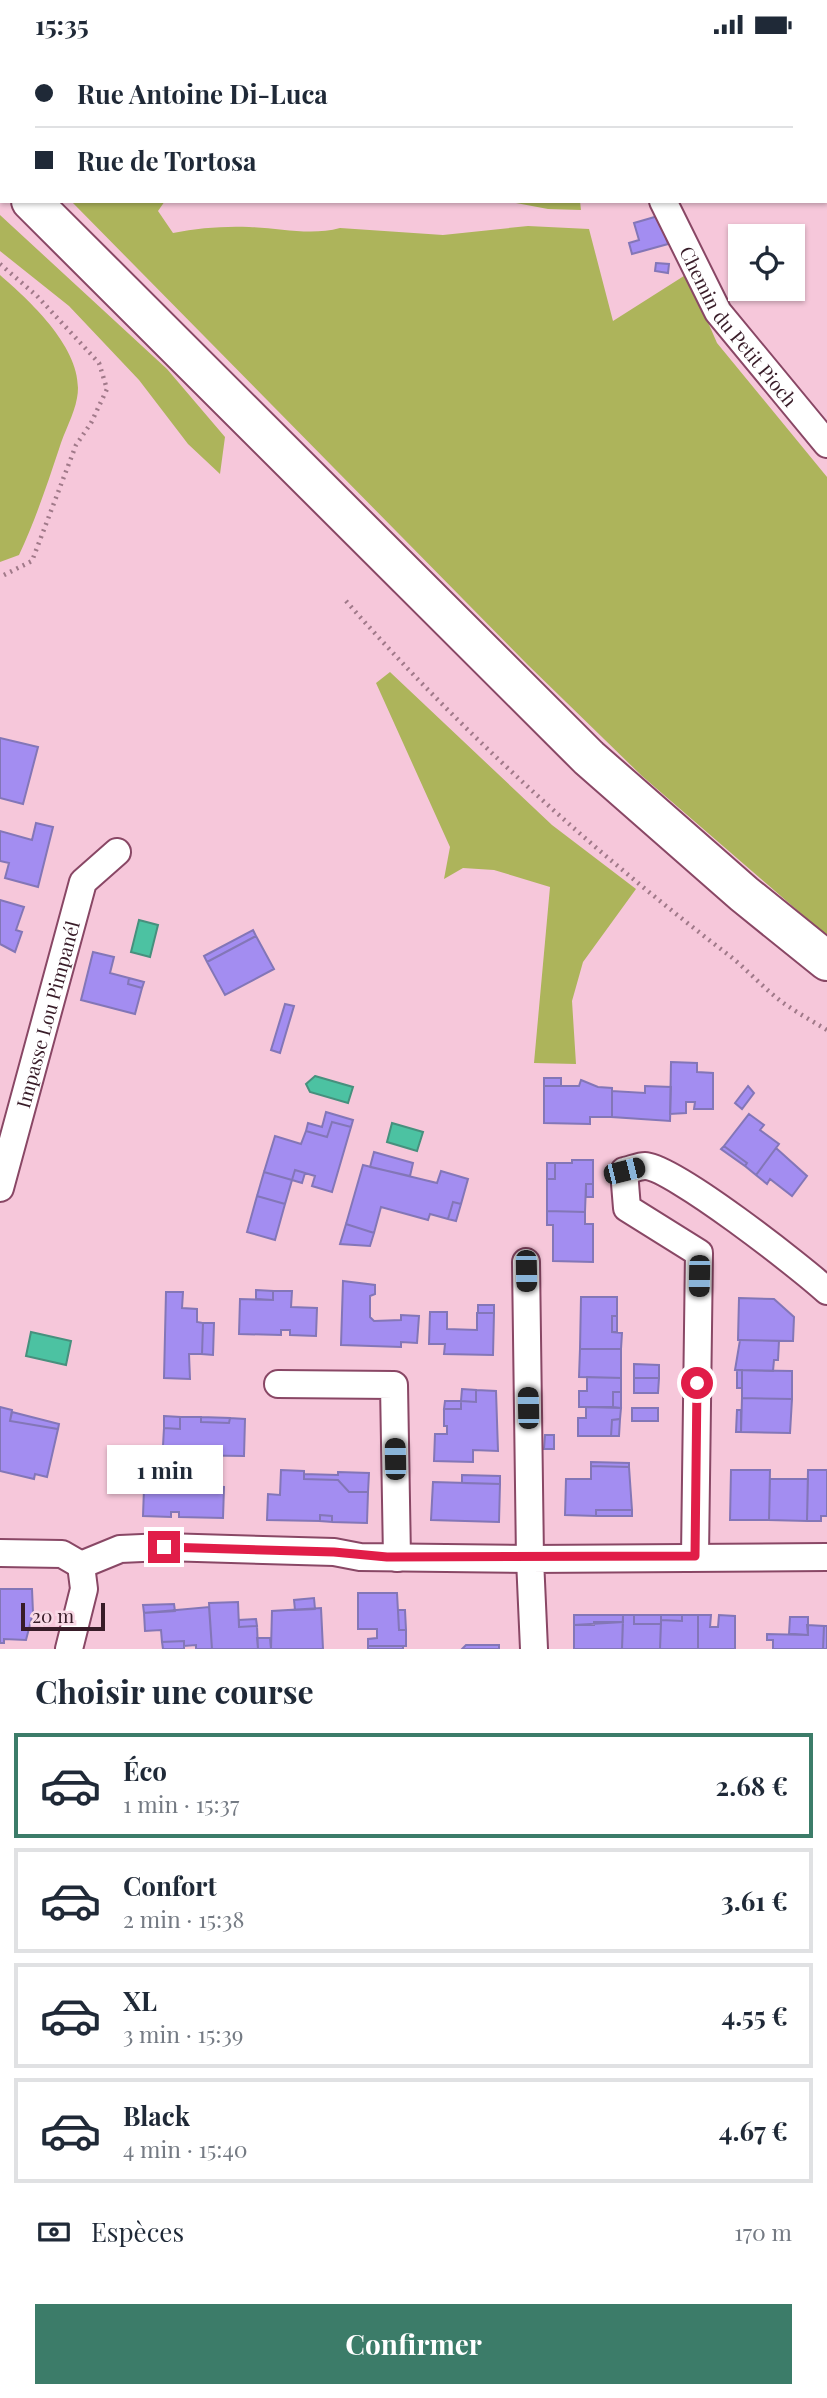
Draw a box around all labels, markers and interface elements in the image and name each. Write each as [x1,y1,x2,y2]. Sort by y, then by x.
text: 15:35 [35,7,89,42]
text: Rue Antoine Di-Luca [77,76,328,111]
text: Rue de Tortosa [77,143,256,178]
map controls [728,224,805,301]
button: locate [728,224,805,301]
street label: Chemin du Petit Pioch [674,241,803,412]
street label: Impasse Lou Pimpanél [9,917,85,1111]
car [602,1156,647,1186]
car [516,1250,537,1292]
car [689,1255,710,1297]
route start [681,1367,713,1399]
car [518,1387,539,1429]
car [385,1438,406,1480]
callout: 1 min [106,1445,222,1495]
text: 1 min [137,1454,193,1485]
route end [148,1531,180,1563]
scale bar [21,1600,105,1632]
text: 20 m [32,1602,74,1628]
text: Choisir une course [35,1669,314,1712]
text: Éco [123,1753,167,1788]
icon: car [39,1754,102,1817]
text: 2.68 € [716,1768,788,1803]
text: 1 min · 15:37 [123,1788,239,1819]
text: Confort [123,1868,217,1903]
icon: car [39,1869,102,1932]
text: 3.61 € [721,1883,788,1918]
text: 2 min · 15:38 [123,1903,244,1934]
text: XL [123,1983,157,2018]
icon: car [39,1984,102,2047]
text: 4.55 € [721,1998,788,2033]
text: 3 min · 15:39 [123,2018,244,2049]
text: Black [123,2098,190,2133]
icon: car [39,2099,102,2162]
text: 4.67 € [719,2113,788,2148]
text: 4 min · 15:40 [123,2133,248,2164]
icon: cash [35,2213,73,2251]
text: Espèces [91,2214,184,2249]
text: 170 m [734,2216,792,2247]
button: Confirmer [35,2304,792,2384]

